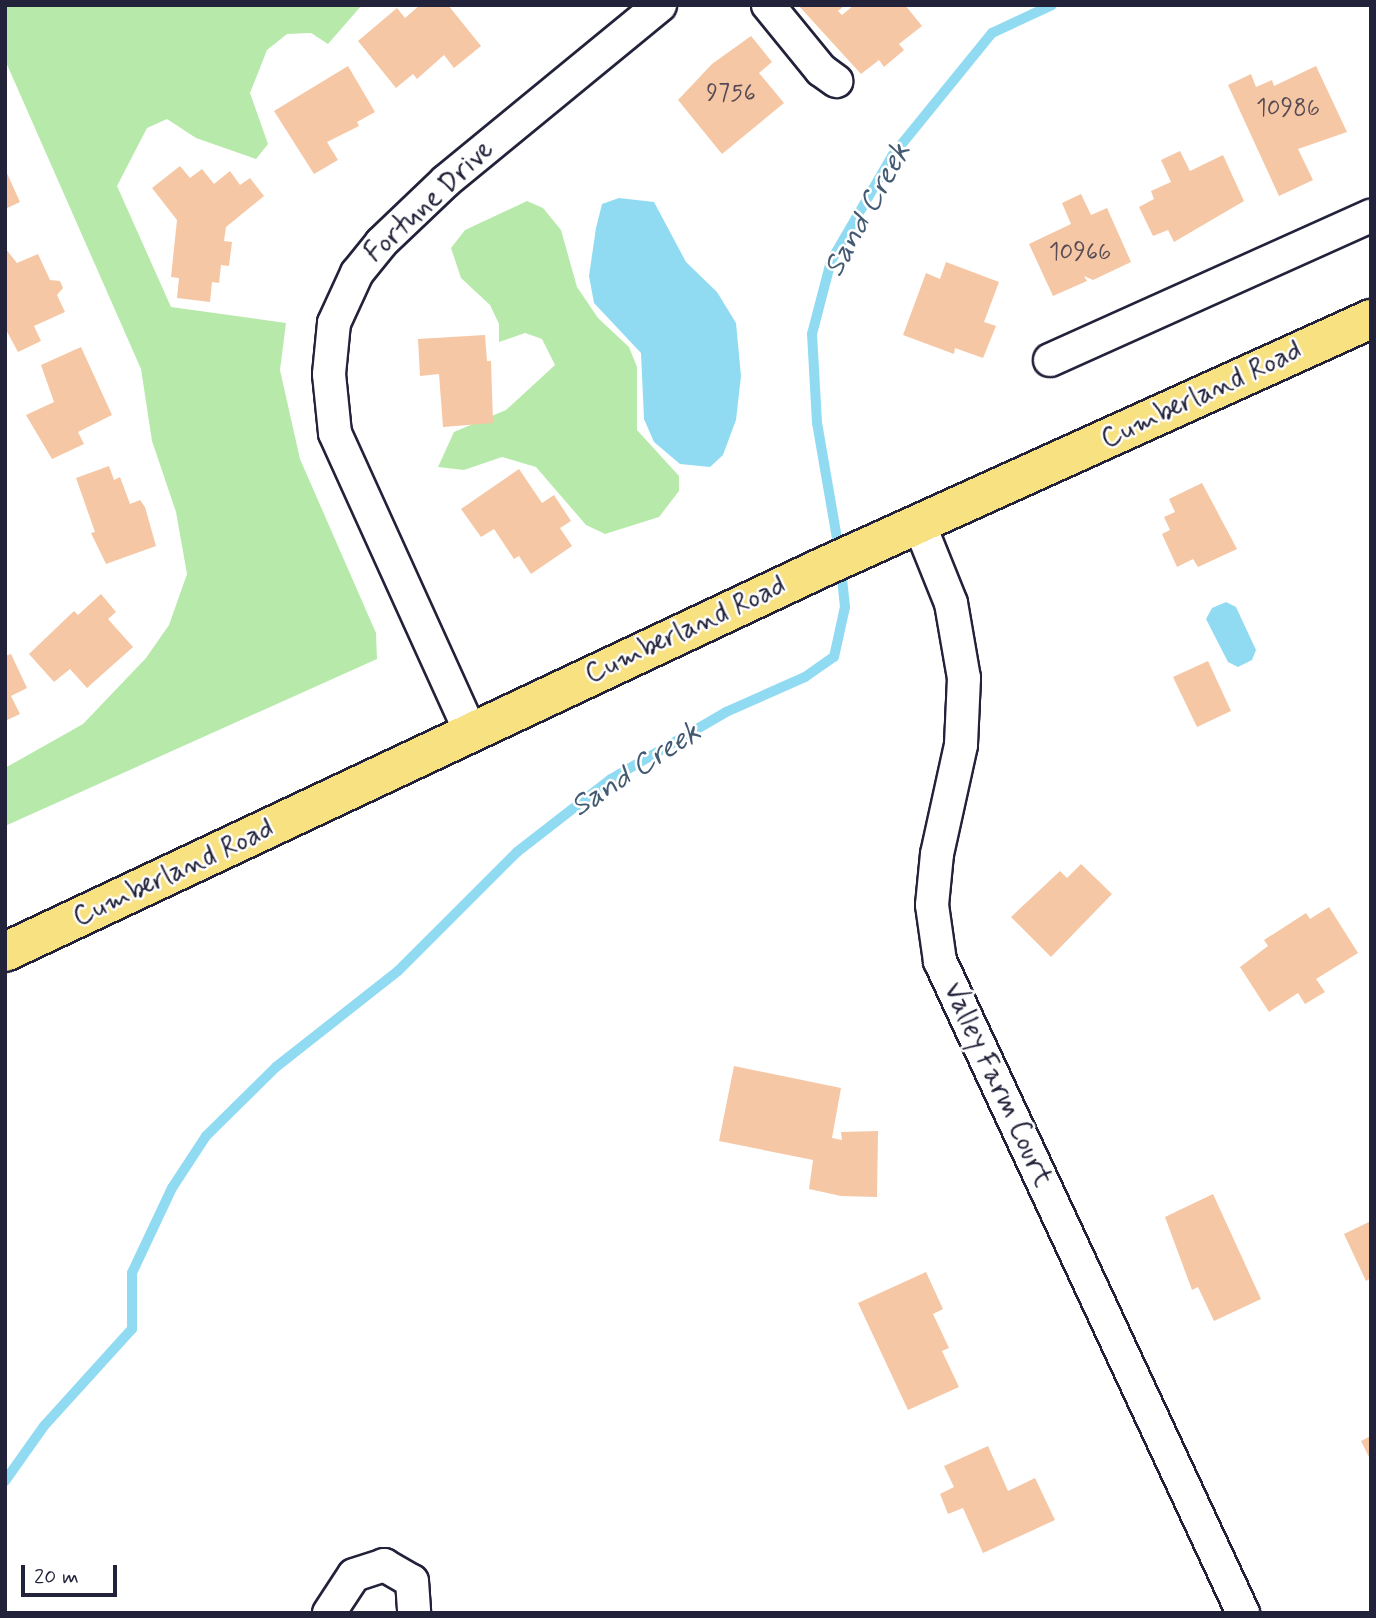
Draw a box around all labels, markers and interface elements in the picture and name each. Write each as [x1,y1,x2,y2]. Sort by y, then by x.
house number: 9756 [706,80,756,108]
house number: 10986 [1256,95,1320,123]
street label: Fortune Drive [359,134,501,270]
water label: Sand Creek [816,137,920,283]
house number: 10966 [1049,239,1111,267]
street label: Cumberland Road [1096,335,1308,457]
street label: Cumberland Road [580,570,792,692]
water label: Sand Creek [564,715,708,825]
street label: Cumberland Road [68,813,280,935]
street label: Valley Farm Court [935,977,1059,1193]
scale bar [24,1552,121,1596]
text: 20 m [34,1563,79,1591]

